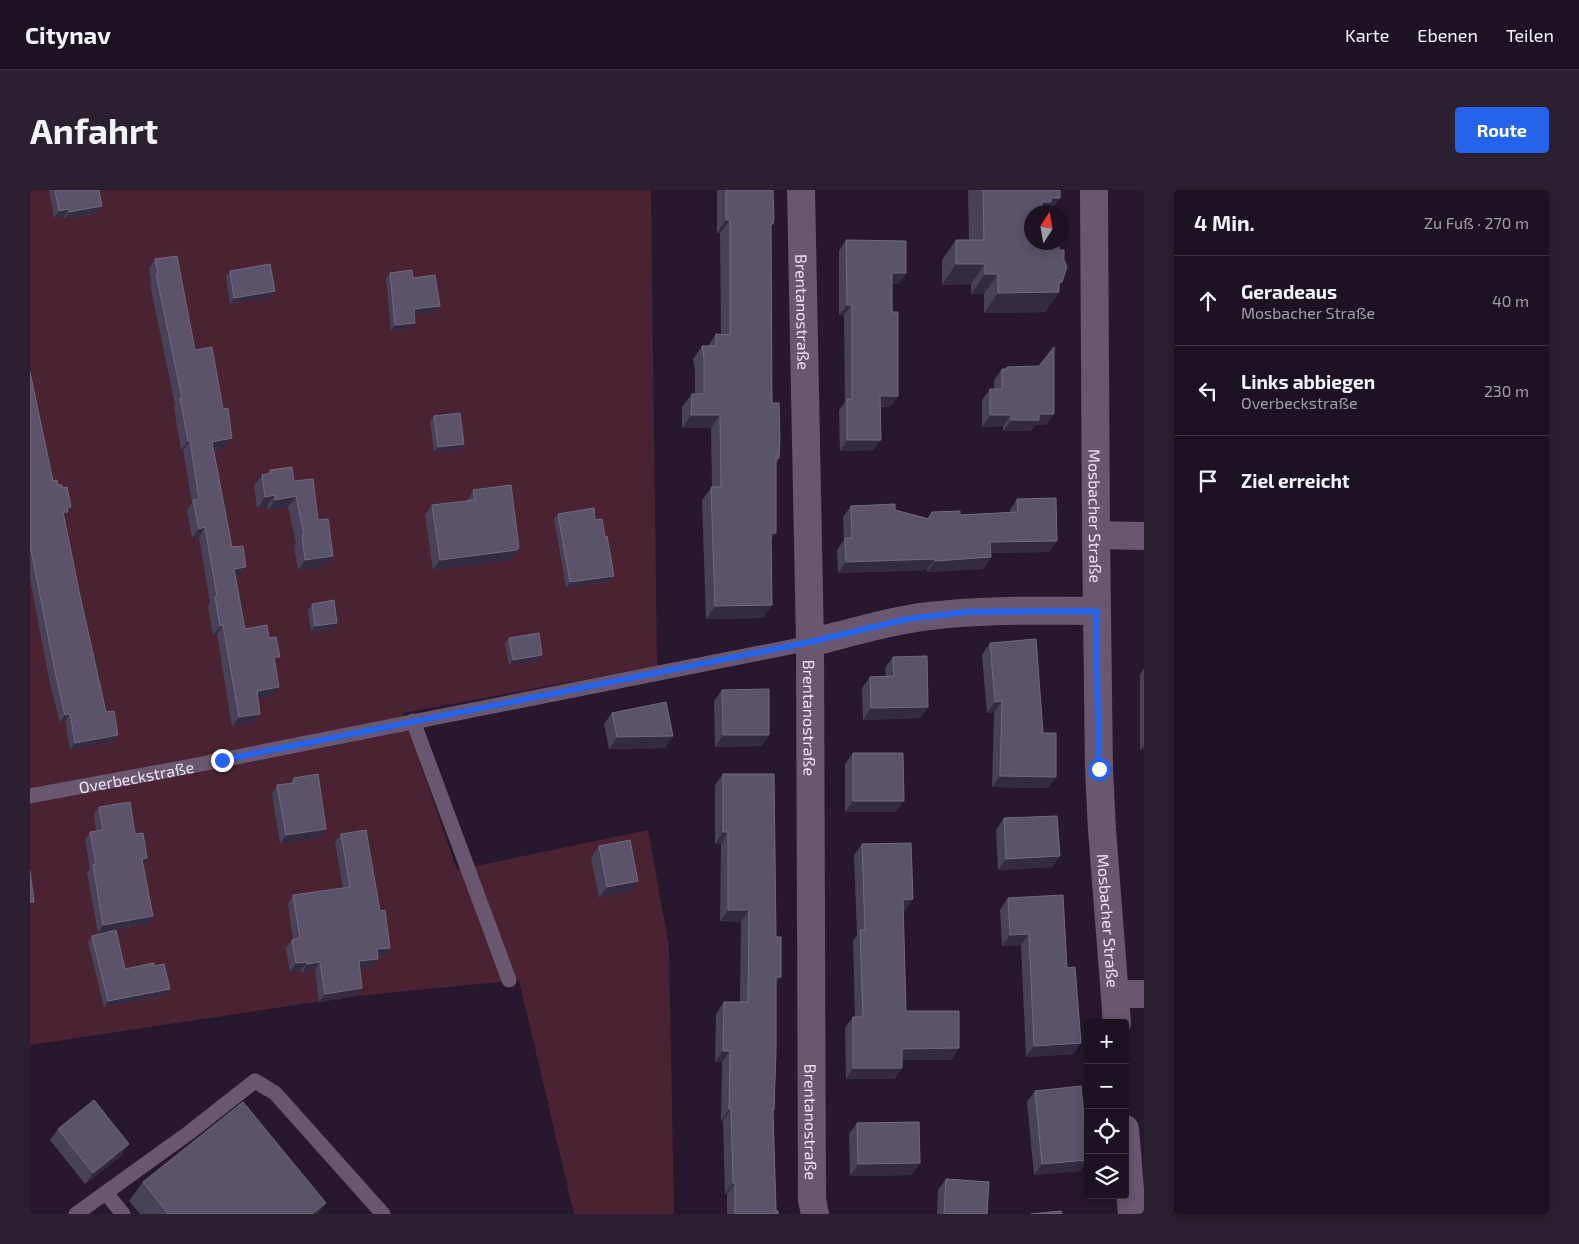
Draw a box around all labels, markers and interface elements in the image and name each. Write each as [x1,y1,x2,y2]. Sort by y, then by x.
text: Citynav [25,20,111,49]
text: Karte [1345,24,1389,46]
text: Ebenen [1417,24,1478,46]
text: Teilen [1506,24,1554,46]
button: Route [1455,107,1549,153]
text: Anfahrt [30,109,158,151]
north arrow [1024,205,1069,250]
text: 4 Min. [1194,210,1255,235]
text: Zu Fuß · 270 m [1424,213,1529,232]
street label: Brentanostraße [793,254,814,370]
text: Geradeaus [1241,280,1337,303]
icon: ahead [1194,287,1222,315]
text: 40 m [1492,291,1529,310]
text: Mosbacher Straße [1241,303,1375,322]
text: Links abbiegen [1241,370,1375,393]
icon: left [1194,377,1222,405]
text: 230 m [1484,381,1529,400]
text: Overbeckstraße [1241,393,1358,412]
street label: Mosbacher Straße [1086,449,1106,583]
icon: arrive [1194,467,1222,495]
text: Ziel erreicht [1241,469,1350,492]
street label: Brentanostraße [801,660,820,776]
route end [211,749,234,772]
street label: Overbeckstraße [77,756,195,796]
route start [1088,758,1111,781]
street label: Mosbacher Straße [1094,853,1124,988]
map controls [1084,1019,1129,1199]
button: + [1084,1019,1129,1064]
street label: Brentanostraße [802,1064,821,1180]
button: − [1084,1064,1129,1109]
button: locate [1084,1109,1129,1154]
button: layers [1084,1154,1129,1199]

